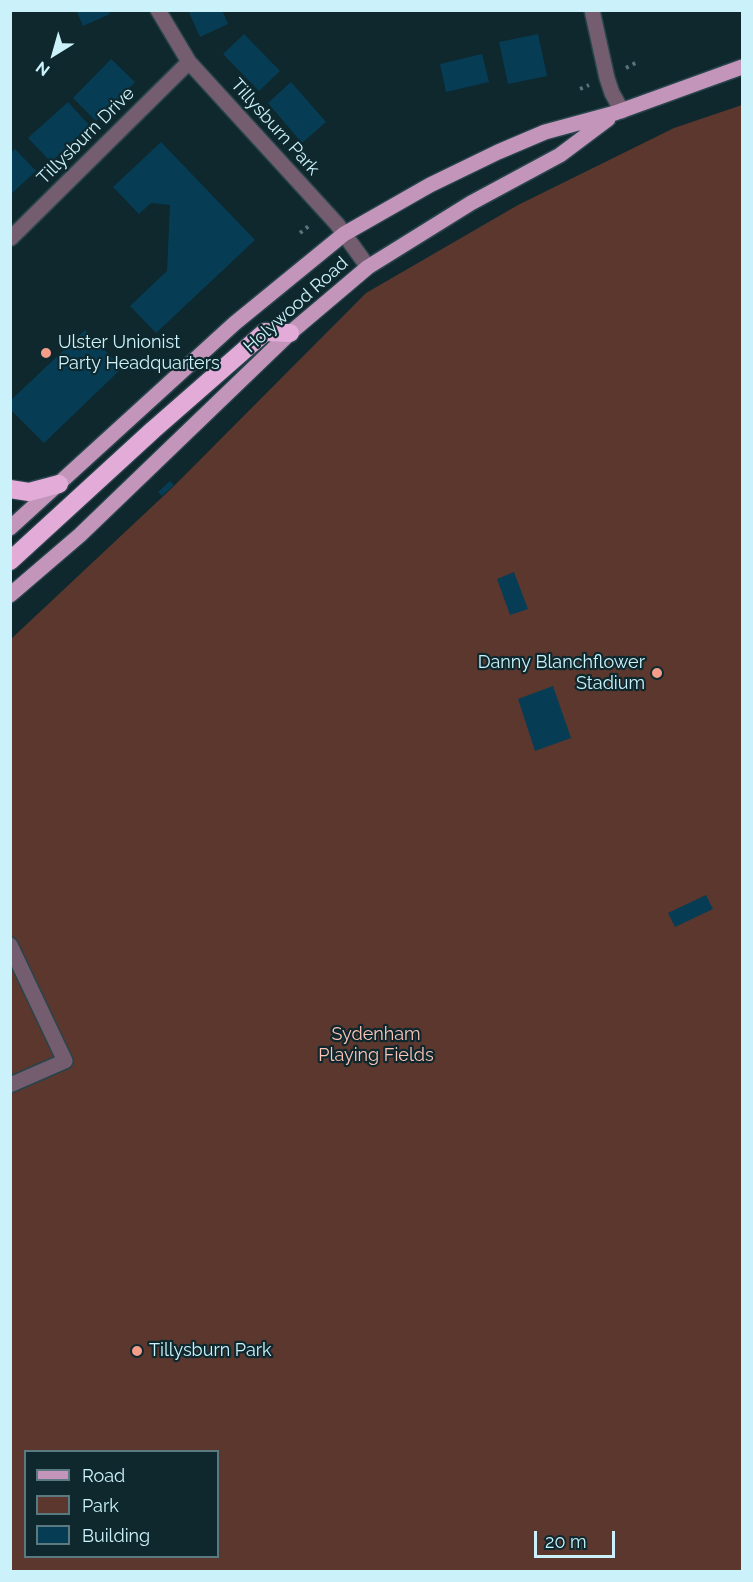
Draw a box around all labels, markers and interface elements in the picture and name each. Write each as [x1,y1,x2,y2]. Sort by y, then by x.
north arrow [24,24,84,84]
text: N [32,58,53,80]
street label: Tillysburn Park [226,74,324,180]
street label: Tillysburn Drive [33,83,139,189]
street label: Holywood Road [239,253,353,357]
place label: Ulster Unionist Party Headquarters [58,332,220,374]
marker: Ulster Unionist Party Headquarters [39,346,53,360]
place label: Danny Blanchflower Stadium [478,652,645,694]
marker: Danny Blanchflower Stadium [650,666,664,680]
park label: Sydenham Playing Fields [318,1024,434,1066]
place label: Tillysburn Park [149,1340,272,1362]
marker: Tillysburn Park [130,1344,144,1358]
legend [24,1450,219,1558]
text: Road [82,1465,125,1486]
text: Park [82,1495,119,1516]
scale bar [537,1519,618,1557]
text: Building [82,1525,150,1546]
text: 20 m [545,1531,587,1552]

